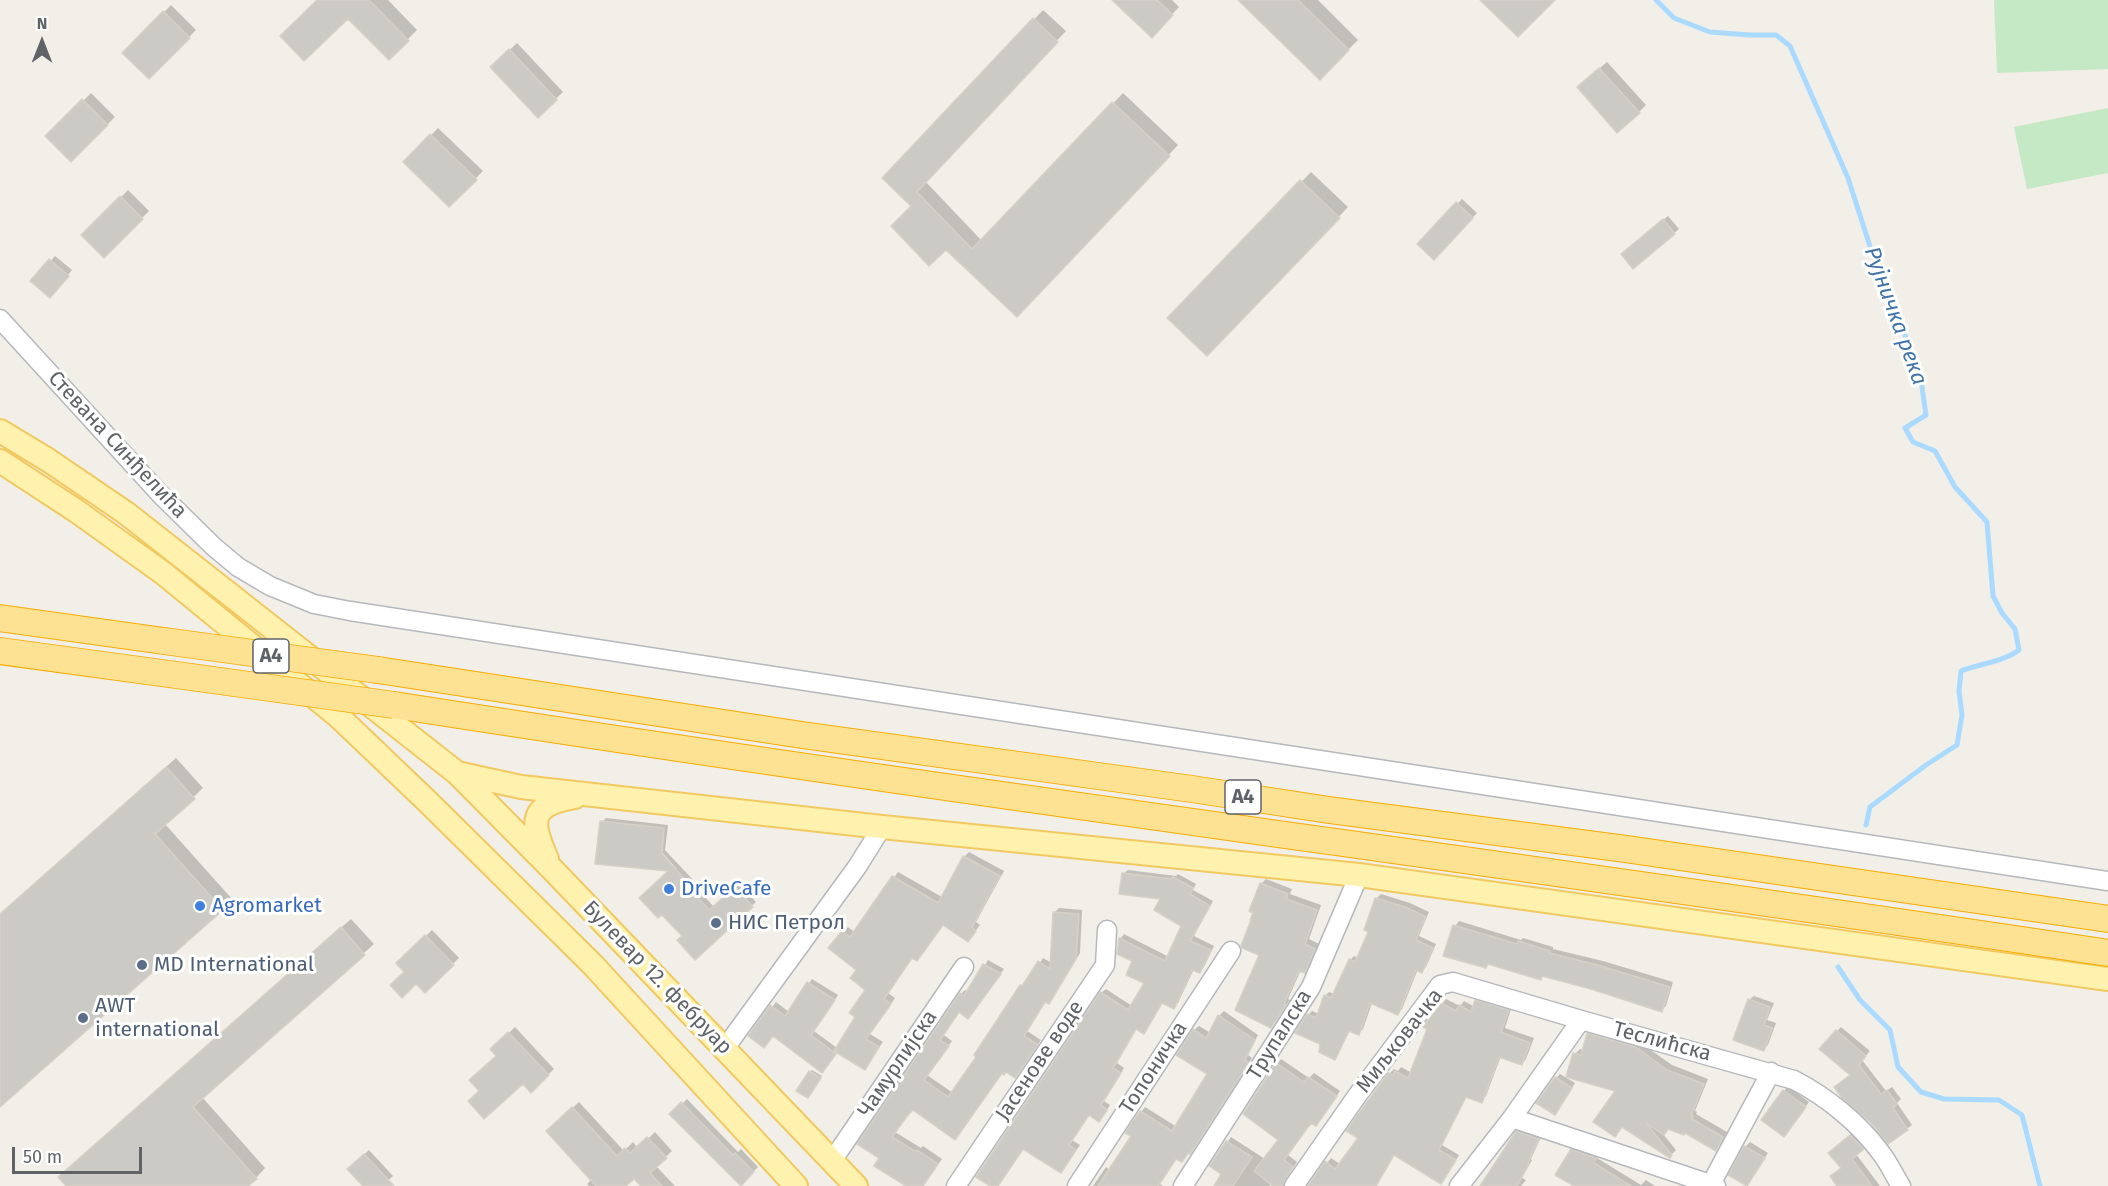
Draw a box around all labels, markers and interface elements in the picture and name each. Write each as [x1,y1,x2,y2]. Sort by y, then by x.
north arrow [12,12,72,72]
text: N [37,14,47,33]
water label: Рујничка река [1858,243,1932,389]
street label: Стевана Синђелића [42,366,192,524]
road number: A4 [253,639,289,673]
road number: A4 [1225,780,1261,814]
place label: DriveCafe [681,876,771,902]
marker: DriveCafe [662,882,676,896]
place label: Agromarket [212,893,322,919]
street label: Булевар 12. фебруар [577,896,737,1060]
marker: Agromarket [193,899,207,913]
place label: НИС Петрол [728,910,845,936]
marker: НИС Петрол [709,916,723,930]
place label: MD International [154,952,314,978]
marker: MD International [135,958,149,972]
street label: Миљковачка [1352,984,1448,1098]
street label: Трупалска [1242,985,1318,1085]
place label: AWT international [95,993,219,1043]
street label: Јасенове воде [991,996,1089,1126]
street label: Чамурлијска [853,1006,943,1122]
marker: AWT international [76,1011,90,1025]
street label: Топоничка [1115,1017,1193,1119]
street label: Теслићска [1610,1017,1714,1067]
scale bar [15,1135,146,1173]
text: 50 m [23,1146,62,1168]

